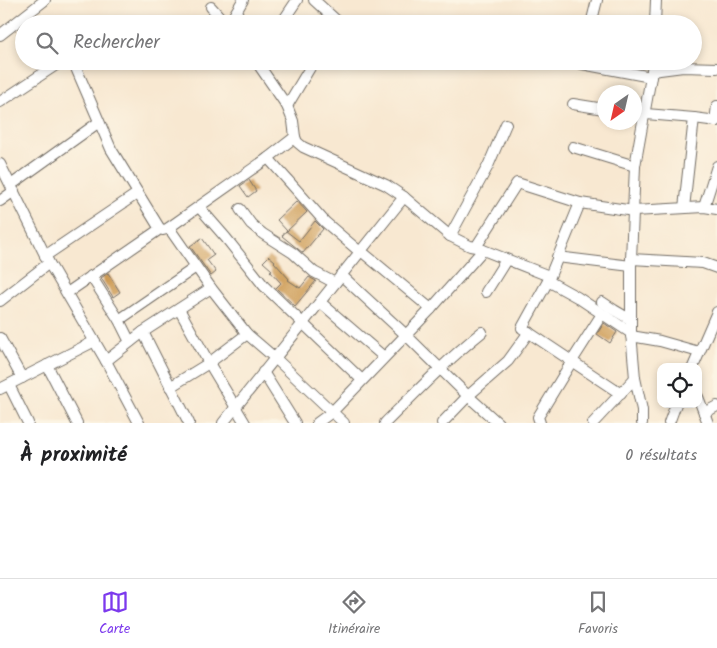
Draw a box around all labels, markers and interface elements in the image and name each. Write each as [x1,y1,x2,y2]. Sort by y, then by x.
search box [15,15,702,70]
text: Rechercher [73,28,160,58]
icon: search [33,29,61,57]
north arrow [597,85,642,130]
map controls [657,363,702,408]
button: locate [657,363,702,408]
text: À proximité [20,439,127,472]
text: 0 résultats [625,443,697,468]
tab: Carte [99,588,130,640]
tab: Itinéraire [328,588,380,640]
tab: Favoris [578,588,618,640]

